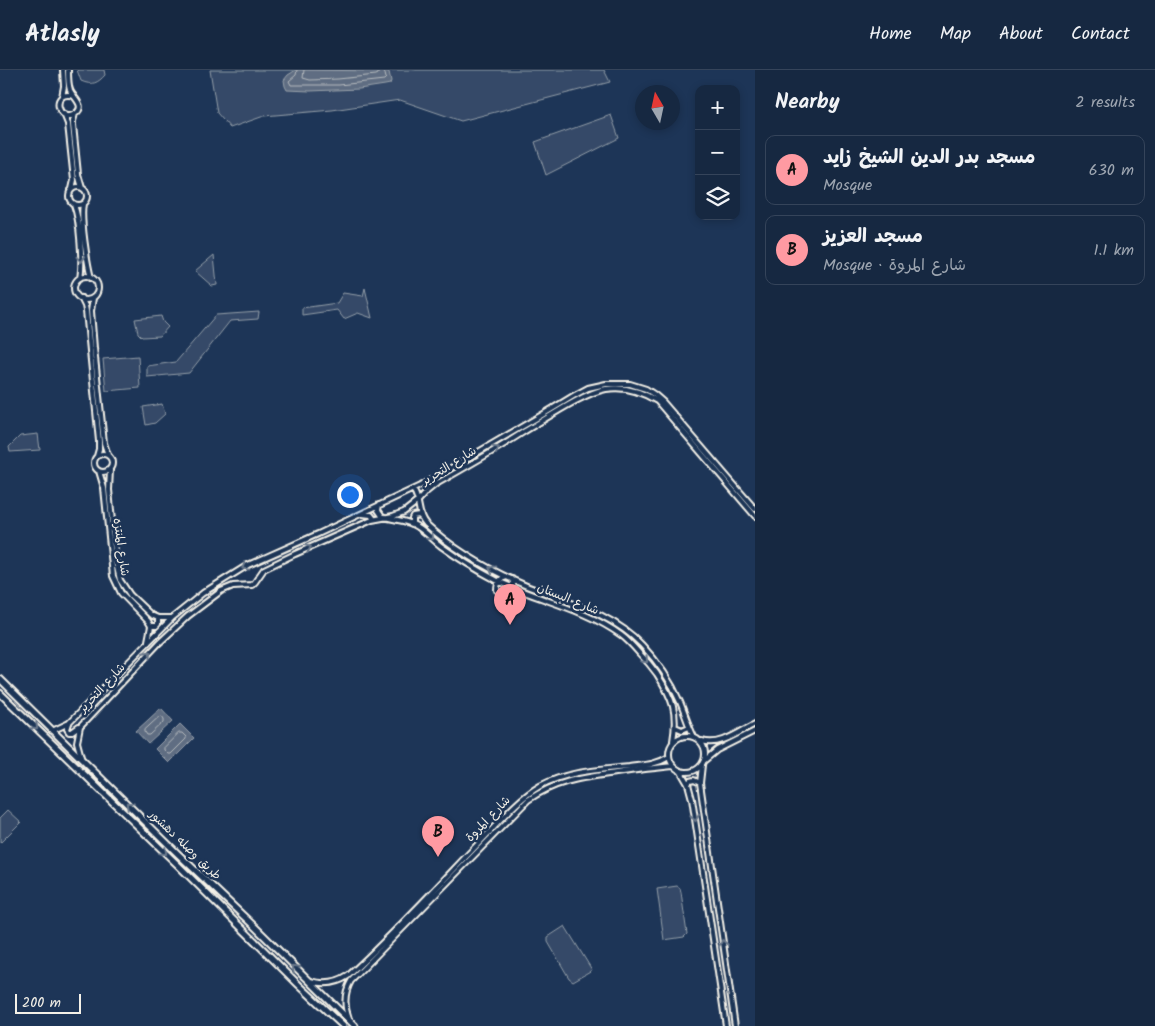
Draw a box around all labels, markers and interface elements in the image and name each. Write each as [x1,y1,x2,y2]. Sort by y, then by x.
text: Atlasly [25,15,100,54]
text: Home [869,20,912,49]
text: Map [940,20,971,49]
text: About [999,20,1043,49]
text: Contact [1071,20,1130,49]
north arrow [635,85,680,130]
map controls [695,85,740,220]
button: + [695,85,740,130]
text: Nearby [775,86,840,119]
text: 2 results [1075,90,1135,115]
button: − [695,130,740,175]
text: مسجد بدر الدين الشيخ زايد [823,143,1035,173]
text: A [787,158,797,183]
text: 630 m [1089,158,1134,183]
text: Mosque [823,173,872,198]
button: layers [695,175,740,220]
text: مسجد العزيز [823,222,923,252]
text: B [787,238,797,263]
text: 1.1 km [1094,238,1134,263]
text: Mosque · شارع المروة [823,253,966,278]
one-way arrow [75,255,86,263]
street label: شارع التحرير [417,442,480,491]
one-way arrow [491,445,500,455]
your location [337,482,363,508]
street label: شارع المنتزه [108,517,134,577]
one-way arrow [425,531,434,540]
one-way arrow [303,544,312,554]
one-way arrow [242,561,251,571]
one-way arrow [488,565,497,575]
street label: شارع البستان [534,578,602,620]
pin: A [494,584,526,625]
one-way arrow [143,651,152,660]
one-way arrow [639,654,648,663]
street label: شارع التحرير [73,659,130,718]
one-way arrow [29,721,38,730]
street label: شارع المروة [461,792,515,846]
one-way arrow [126,802,135,811]
street label: طريق وصله دهشور [144,805,226,885]
one-way arrow [689,814,700,822]
pin: B [422,816,454,857]
one-way arrow [159,846,168,855]
one-way arrow [718,939,728,948]
one-way arrow [292,964,301,973]
scale bar [15,991,81,1014]
text: 200 m [22,992,61,1014]

